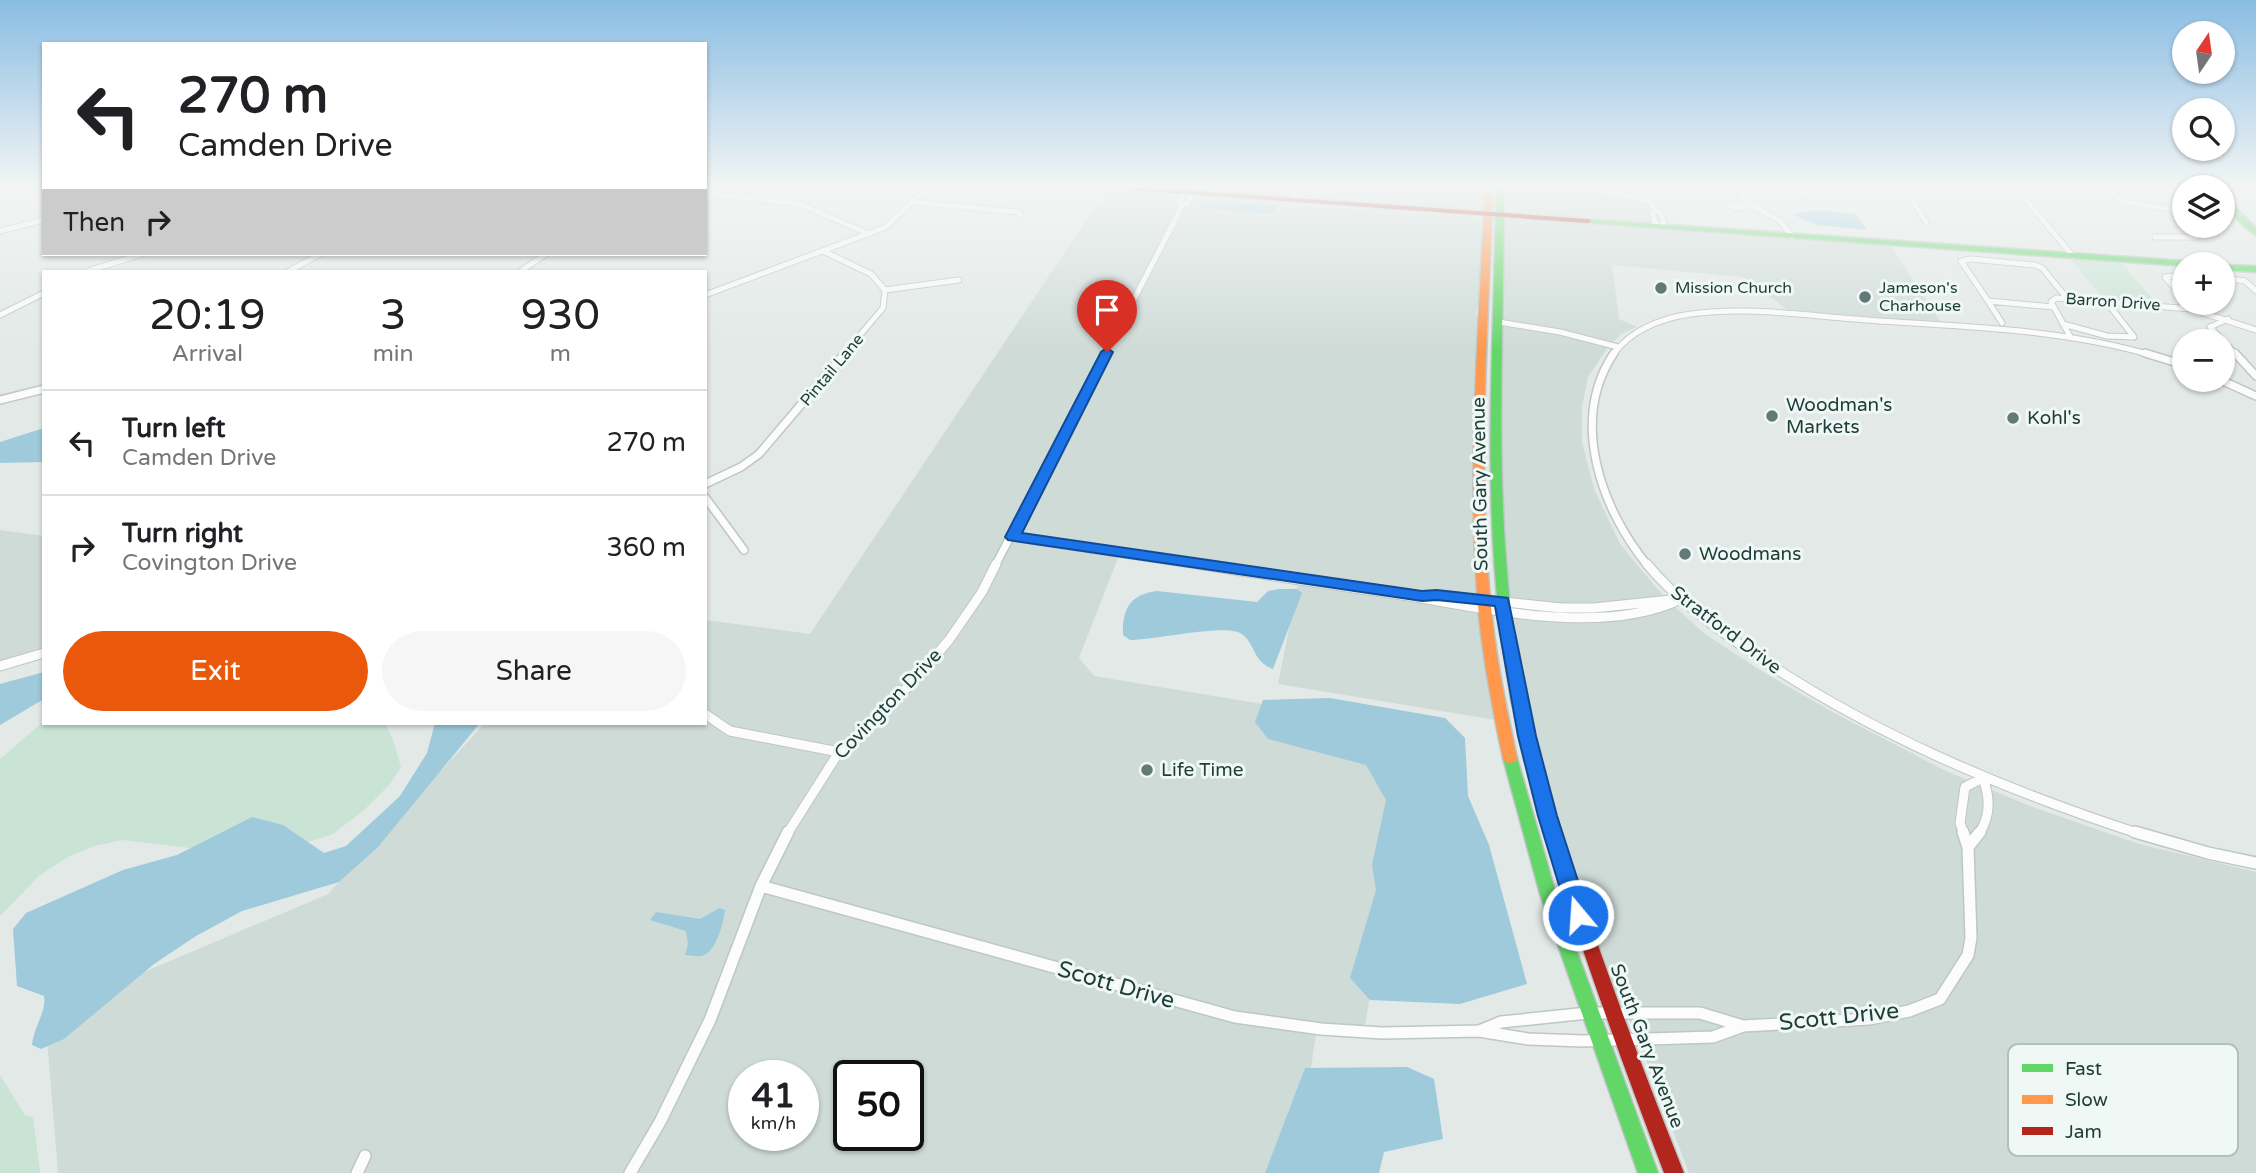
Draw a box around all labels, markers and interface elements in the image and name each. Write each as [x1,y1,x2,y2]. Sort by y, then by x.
north arrow [2172,21,2235,84]
map controls [2172,21,2235,392]
text: 270 m [178,67,328,126]
icon: left [63,70,154,161]
button: search [2172,98,2235,161]
text: Camden Drive [178,127,393,165]
button: layers [2172,175,2235,238]
icon: right [139,203,177,241]
text: Then [63,207,125,238]
button: + [2172,252,2235,315]
place label: Mission Church [1675,278,1792,298]
place label: Jameson's Charhouse [1879,278,1961,316]
pin [1077,280,1137,352]
marker: Mission Church [1653,280,1669,296]
marker: Jameson's Charhouse [1857,289,1873,305]
street label: Barron Drive [2065,289,2161,315]
text: 20:19 [149,290,266,341]
text: 3 [380,290,406,341]
text: 930 [521,290,600,341]
icon: arrive [1088,291,1126,329]
button: − [2172,329,2235,392]
street label: Pintail Lane [796,330,868,410]
text: Arrival [172,340,243,368]
text: min [373,340,414,368]
text: m [550,340,571,368]
place label: Woodman's Markets [1786,394,1892,438]
street label: South Gary Avenue [1467,397,1493,571]
place label: Kohl's [2027,407,2081,429]
marker: Woodman's Markets [1764,408,1780,424]
marker: Kohl's [2005,410,2021,426]
text: Turn left [122,413,225,444]
icon: left [63,424,101,462]
text: 270 m [606,427,686,458]
text: Camden Drive [122,444,276,472]
text: Turn right [122,518,243,549]
icon: right [63,529,101,567]
text: 360 m [606,532,686,563]
place label: Woodmans [1699,543,1801,565]
marker: Woodmans [1677,546,1693,562]
text: Covington Drive [122,549,297,577]
street label: Stratford Drive [1666,581,1786,679]
button: Exit [63,631,368,711]
button: Share [382,631,686,711]
street label: Covington Drive [830,644,946,764]
place label: Life Time [1161,759,1243,781]
marker: Life Time [1139,762,1155,778]
position arrow [1541,878,1615,952]
street label: Scott Drive [1054,955,1178,1015]
street label: South Gary Avenue [1606,961,1688,1131]
street label: Scott Drive [1778,997,1900,1037]
legend [2008,1044,2238,1156]
text: Fast [2065,1058,2102,1080]
speed limit sign: 50 [833,1060,924,1151]
text: 41 [752,1075,795,1117]
text: Slow [2065,1089,2108,1111]
text: km/h [751,1112,796,1134]
text: Jam [2065,1121,2102,1143]

